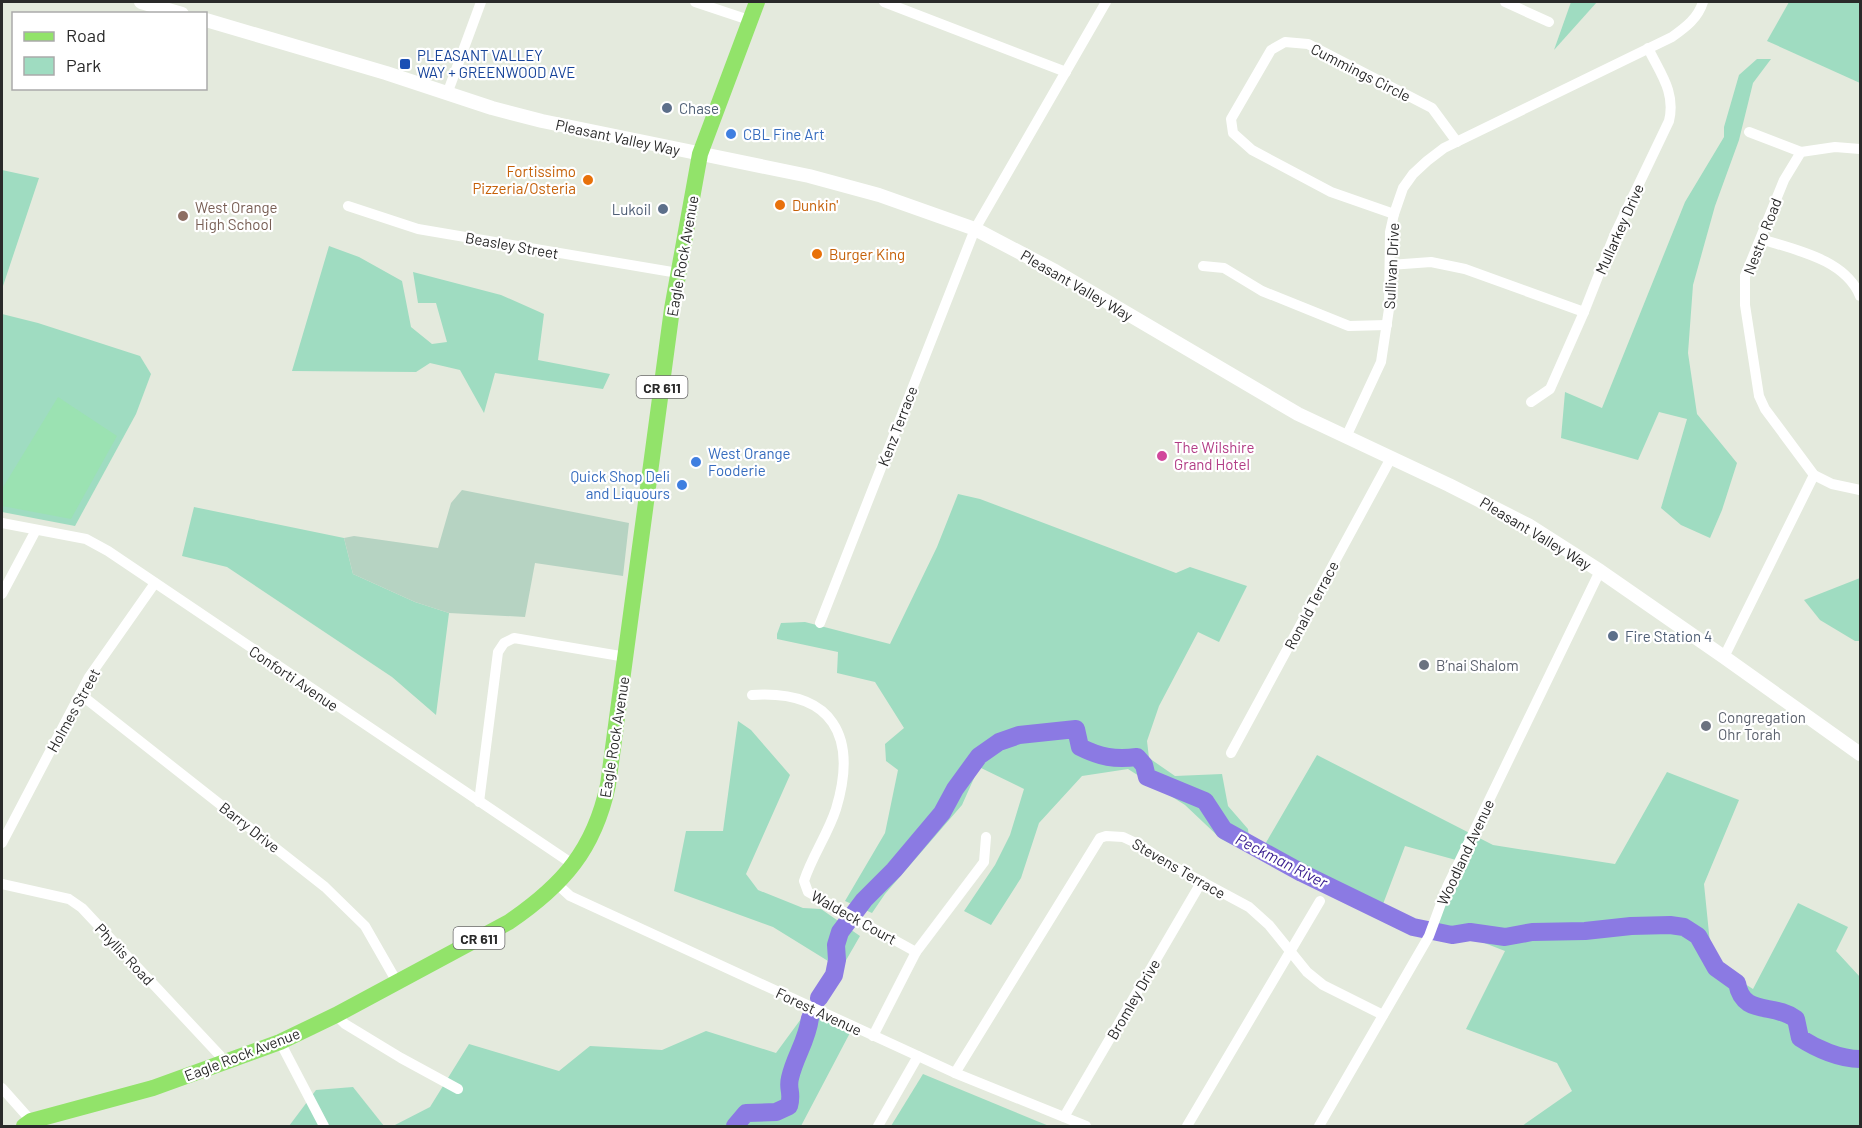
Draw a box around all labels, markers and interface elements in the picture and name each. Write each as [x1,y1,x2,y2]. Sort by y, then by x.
legend [12,12,207,90]
text: Road [66,24,106,46]
street label: Cummings Circle [1308,39,1414,105]
place label: PLEASANT VALLEY WAY + GREENWOOD AVE [417,46,575,81]
text: Park [66,54,101,76]
marker: PLEASANT VALLEY WAY + GREENWOOD AVE [398,57,412,71]
place label: Chase [679,99,719,117]
marker: Chase [660,101,674,115]
street label: Pleasant Valley Way [554,115,682,159]
place label: CBL Fine Art [743,125,825,143]
marker: CBL Fine Art [724,127,738,141]
place label: Fortissimo Pizzeria/Osteria [472,162,576,197]
marker: Fortissimo Pizzeria/Osteria [581,173,595,187]
street label: Mullarkey Drive [1591,181,1647,277]
street label: Eagle Rock Avenue [662,194,702,318]
street label: Nestro Road [1739,195,1785,277]
place label: Dunkin' [792,196,838,214]
place label: West Orange High School [195,198,278,233]
marker: Dunkin' [773,198,787,212]
place label: Lukoil [612,200,651,218]
marker: Lukoil [656,202,670,216]
marker: West Orange High School [176,209,190,223]
street label: Sullivan Drive [1380,222,1402,310]
street label: Beasley Street [464,228,560,262]
place label: Burger King [829,245,905,263]
street label: Pleasant Valley Way [1018,246,1136,325]
marker: Burger King [810,247,824,261]
road number: CR 611 [636,376,688,398]
street label: Kenz Terrace [873,383,921,469]
place label: The Wilshire Grand Hotel [1174,438,1254,473]
place label: West Orange Fooderie [708,444,791,479]
marker: The Wilshire Grand Hotel [1155,449,1169,463]
marker: West Orange Fooderie [689,455,703,469]
place label: Quick Shop Deli and Liquours [570,467,670,502]
marker: Quick Shop Deli and Liquours [675,478,689,492]
street label: Pleasant Valley Way [1477,493,1595,573]
street label: Ronald Terrace [1280,558,1342,652]
place label: Fire Station 4 [1625,627,1712,645]
marker: Fire Station 4 [1606,629,1620,643]
street label: Conforti Avenue [246,642,342,714]
place label: B’nai Shalom [1436,656,1519,674]
marker: B’nai Shalom [1417,658,1431,672]
street label: Holmes Street [43,665,103,755]
street label: Eagle Rock Avenue [596,675,632,799]
place label: Congregation Ohr Torah [1718,708,1806,743]
marker: Congregation Ohr Torah [1699,719,1713,733]
street label: Woodland Avenue [1433,796,1497,908]
street label: Barry Drive [216,798,284,856]
water label: Peckman River [1233,829,1332,892]
street label: Stevens Terrace [1129,834,1229,902]
street label: Waldeck Court [808,886,900,948]
street label: Phyllis Road [92,919,158,989]
road number: CR 611 [454,927,504,949]
street label: Bromley Drive [1103,956,1163,1042]
street label: Forest Avenue [773,983,865,1039]
street label: Eagle Rock Avenue [182,1024,302,1084]

